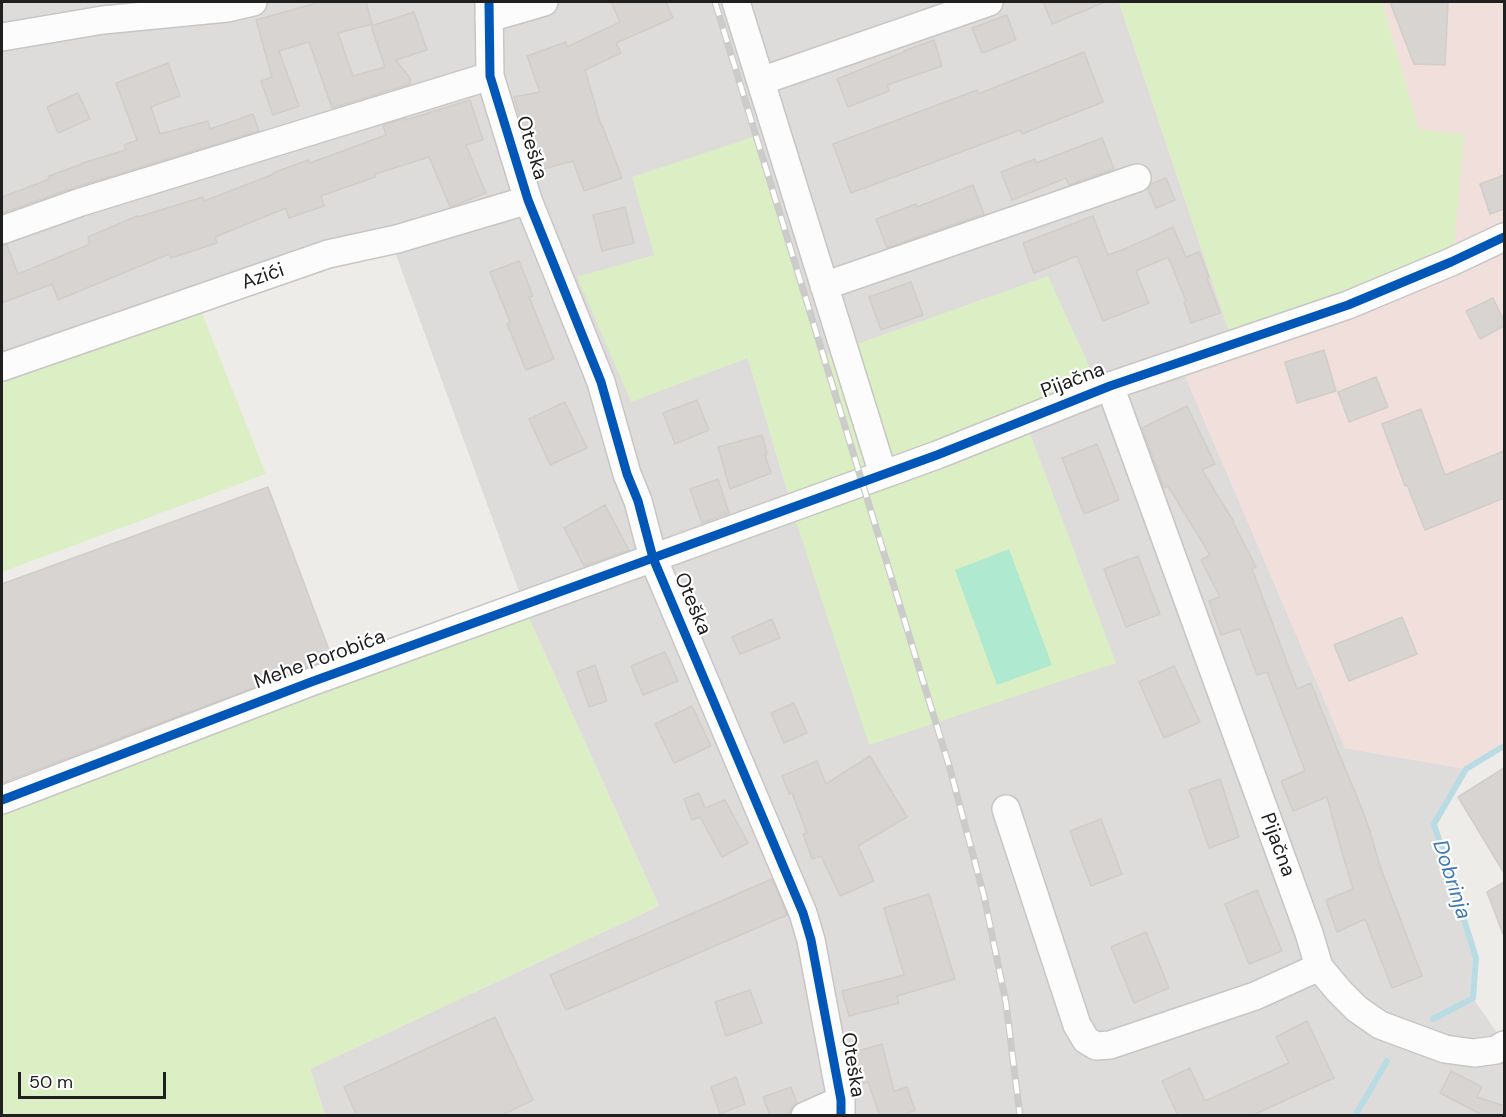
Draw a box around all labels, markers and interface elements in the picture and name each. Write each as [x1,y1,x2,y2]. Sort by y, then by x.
street label: Oteška [510,113,552,183]
street label: Azići [239,259,287,295]
street label: Pijačna [1038,358,1108,404]
street label: Oteška [668,569,716,639]
street label: Mehe Porobića [251,625,389,695]
street label: Pijačna [1254,810,1300,880]
water label: Dobrinja [1426,837,1476,923]
street label: Oteška [835,1031,869,1099]
scale bar [21,1060,170,1098]
text: 50 m [29,1070,73,1094]

